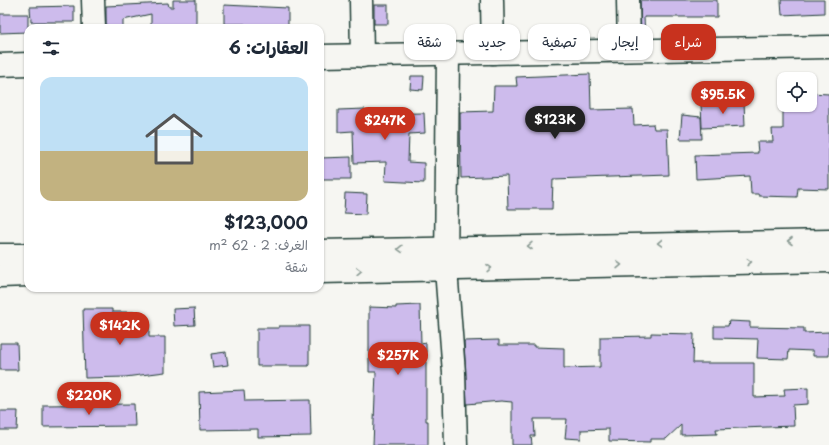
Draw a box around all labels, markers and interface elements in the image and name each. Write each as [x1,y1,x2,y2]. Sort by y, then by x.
chip: شقة [404,24,456,60]
chip: جديد [464,24,520,60]
chip: تصفية [528,24,590,60]
chip: إيجار [598,24,653,60]
chip: شراء [661,24,716,60]
text: العقارات: 6 [229,34,308,60]
icon: filters [40,37,62,59]
map controls [777,72,817,112]
button: locate [777,72,817,112]
pin: $95.5K [690,81,756,115]
text: $95.5K [700,84,746,103]
icon: home [138,103,210,175]
pin: $123K [527,106,583,140]
pin: $247K [357,107,413,141]
text: $123K [534,109,576,128]
text: $247K [364,110,406,129]
text: $123,000 [224,209,308,235]
text: الغرف: 2 · 62 m² [209,235,308,254]
one-way arrow [787,237,793,245]
one-way arrow [657,239,663,247]
one-way arrow [527,242,533,250]
one-way arrow [397,245,403,253]
text: شقة [285,257,308,276]
one-way arrow [746,258,752,266]
one-way arrow [616,260,622,269]
one-way arrow [486,264,492,272]
one-way arrow [356,267,362,275]
pin: $142K [92,312,148,346]
text: $142K [99,315,141,334]
pin: $257K [370,342,426,376]
text: $257K [377,345,419,364]
pin: $220K [61,382,117,416]
text: $220K [66,385,112,404]

